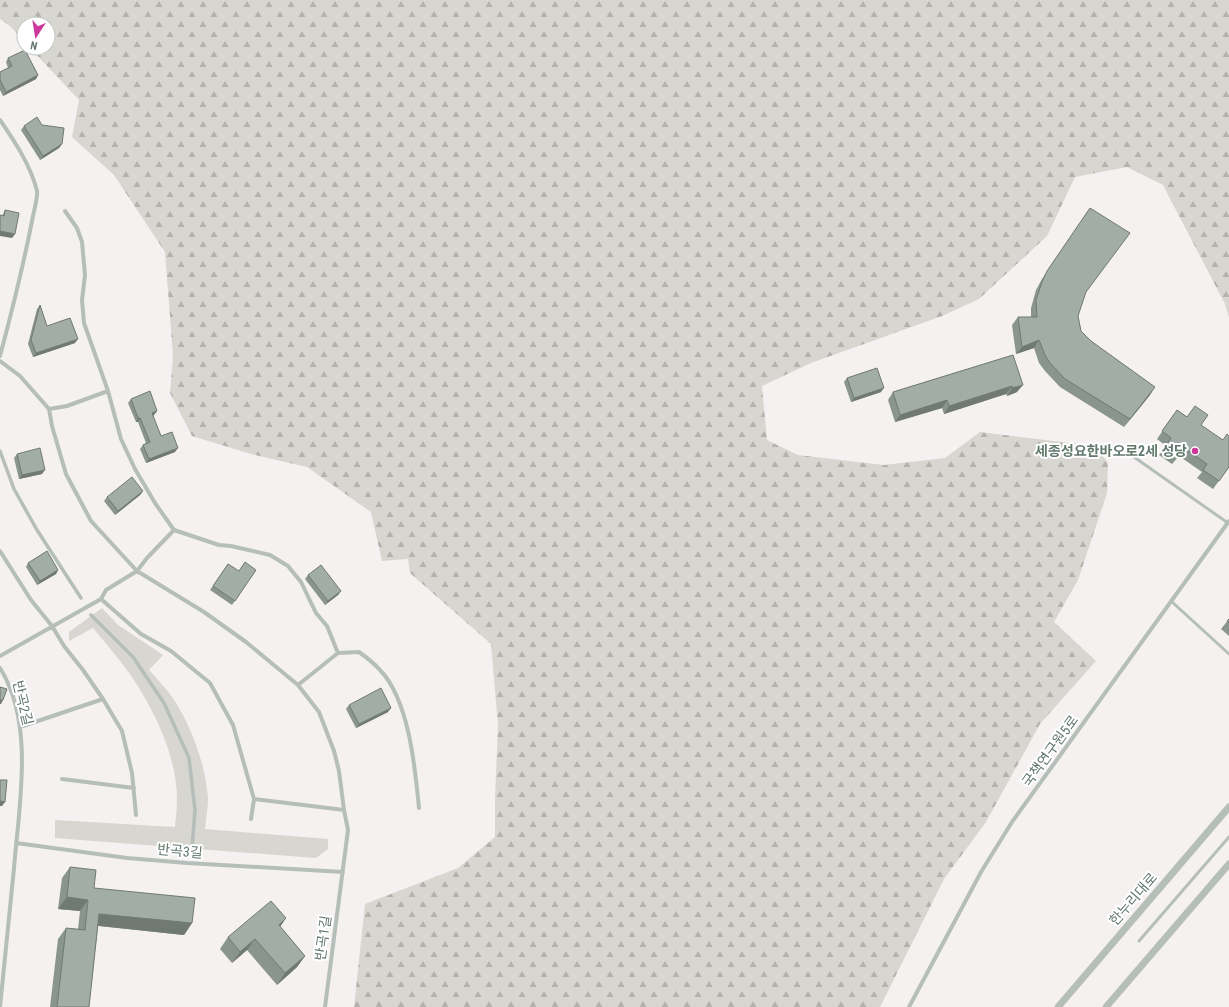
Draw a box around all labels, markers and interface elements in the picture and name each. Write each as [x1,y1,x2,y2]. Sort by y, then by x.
north arrow [16,16,56,56]
text: N [29,38,39,52]
place label: 세종성요한바오로2세 성당 [1035,443,1187,459]
marker: 세종성요한바오로2세 성당 [1190,446,1200,456]
street label: 반곡2길 [10,679,36,727]
street label: 국책연구원5로 [1019,712,1081,790]
street label: 반곡3길 [157,841,203,861]
street label: 한누리대로 [1106,869,1160,929]
street label: 반곡1길 [312,914,334,962]

